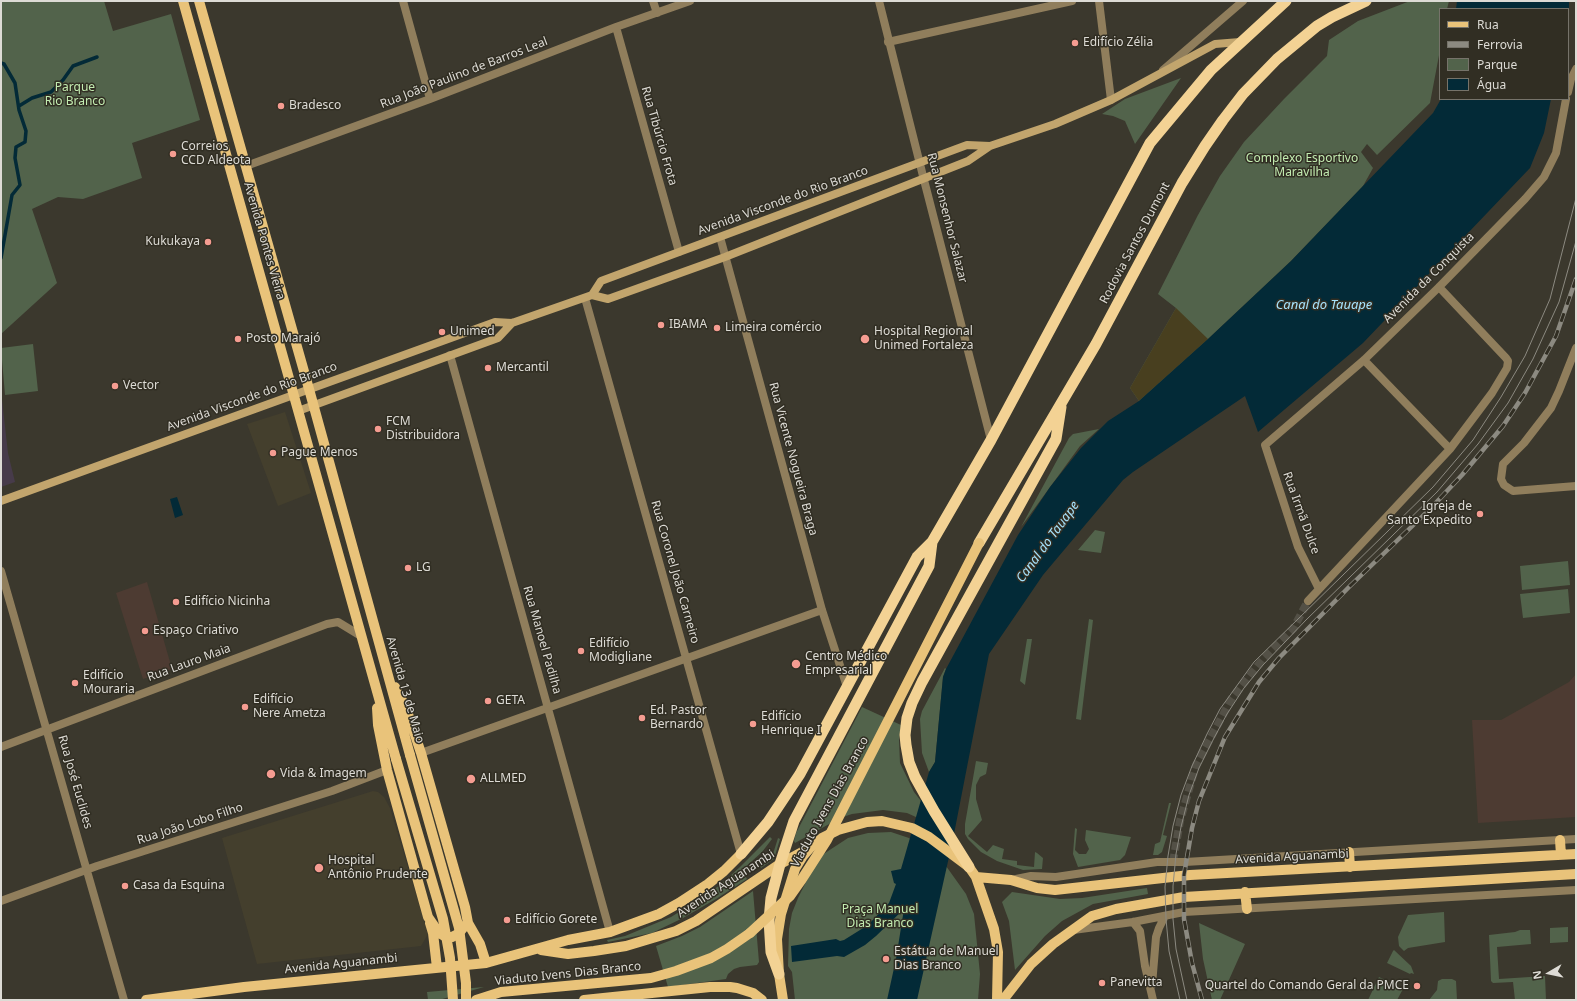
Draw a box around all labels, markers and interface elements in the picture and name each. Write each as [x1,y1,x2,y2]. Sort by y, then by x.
legend [1439,8,1569,100]
text: Rua [1477,16,1499,33]
street label: Rua João Paulino de Barros Leal [378,34,550,112]
place label: Edifício Zélia [1083,36,1153,50]
text: Ferrovia [1477,36,1523,53]
marker: Edifício Zélia [1070,38,1080,48]
text: Parque [1477,56,1517,73]
text: Água [1477,76,1506,93]
park label: Parque Rio Branco [45,81,105,109]
street label: Rua Tibúrcio Frota [638,85,680,187]
place label: Bradesco [289,99,341,113]
marker: Bradesco [276,101,286,111]
place label: Correios CCD Aldeota [181,140,251,168]
marker: Correios CCD Aldeota [168,149,178,159]
street label: Rua Monsenhor Salazar [924,152,970,284]
park label: Complexo Esportivo Maravilha [1246,152,1358,180]
street label: Avenida Visconde do Rio Branco [696,163,870,239]
street label: Avenida Pontes Vieira [240,180,288,302]
street label: Rodovia Santos Dumont [1097,180,1173,306]
street label: Avenida da Conquista [1381,230,1477,326]
place label: Kukukaya [145,235,200,249]
marker: Kukukaya [203,237,213,247]
water label: Canal do Tauape [1276,297,1372,313]
place label: IBAMA [669,318,707,332]
marker: IBAMA [656,320,666,330]
place label: Limeira comércio [725,321,822,335]
marker: Limeira comércio [712,323,722,333]
place label: Unimed [450,325,495,339]
place label: Hospital Regional Unimed Fortaleza [874,325,973,353]
marker: Unimed [437,327,447,337]
place label: Posto Marajó [246,332,320,346]
marker: Hospital Regional Unimed Fortaleza [859,333,871,345]
marker: Posto Marajó [233,334,243,344]
street label: Avenida Visconde do Rio Branco [165,359,339,435]
place label: Mercantil [496,361,549,375]
marker: Mercantil [483,363,493,373]
place label: Vector [123,379,159,393]
marker: Vector [110,381,120,391]
street label: Rua Vicente Nogueira Braga [766,381,820,537]
place label: FCM Distribuidora [386,415,460,443]
marker: FCM Distribuidora [373,424,383,434]
place label: Pague Menos [281,446,358,460]
marker: Pague Menos [268,448,278,458]
street label: Rua Irmã Dulce [1279,470,1323,556]
water label: Canal do Tauape [1013,498,1083,586]
street label: Rua Coronel João Carneiro [648,499,702,645]
place label: Igreja de Santo Expedito [1387,500,1472,528]
marker: Igreja de Santo Expedito [1475,509,1485,519]
place label: LG [416,561,431,575]
marker: LG [403,563,413,573]
street label: Rua Manoel Padilha [520,584,564,696]
place label: Edifício Nicinha [184,595,270,609]
marker: Edifício Nicinha [171,597,181,607]
place label: Espaço Criativo [153,624,239,638]
marker: Espaço Criativo [140,626,150,636]
street label: Avenida 13 de Maio [383,635,427,745]
place label: Edifício Modigliane [589,637,652,665]
street label: Rua Lauro Maia [145,641,233,685]
marker: Edifício Modigliane [576,646,586,656]
place label: Centro Médico Empresarial [805,650,887,678]
marker: Centro Médico Empresarial [790,658,802,670]
place label: Edifício Mouraria [83,669,135,697]
marker: Edifício Mouraria [70,678,80,688]
place label: Edifício Nere Ametza [253,693,326,721]
place label: GETA [496,694,525,708]
marker: GETA [483,696,493,706]
marker: Edifício Nere Ametza [240,702,250,712]
place label: Ed. Pastor Bernardo [650,704,707,732]
place label: Edifício Henrique I [761,710,821,738]
marker: Ed. Pastor Bernardo [637,713,647,723]
marker: Edifício Henrique I [748,719,758,729]
street label: Rua José Euclides [55,733,95,831]
street label: Viaduto Ivens Dias Branco [788,734,872,870]
place label: Vida & Imagem [280,767,367,781]
marker: Vida & Imagem [265,768,277,780]
place label: ALLMED [480,772,527,786]
marker: ALLMED [465,773,477,785]
street label: Rua João Lobo Filho [135,800,245,848]
street label: Avenida Aguanambi [675,847,777,921]
street label: Avenida Aguanambi [1235,847,1349,867]
place label: Hospital Antônio Prudente [328,854,428,882]
marker: Hospital Antônio Prudente [313,862,325,874]
place label: Casa da Esquina [133,879,225,893]
marker: Casa da Esquina [120,881,130,891]
park label: Praça Manuel Dias Branco [842,903,918,931]
place label: Edifício Gorete [515,913,597,927]
marker: Edifício Gorete [502,915,512,925]
place label: Estátua de Manuel Dias Branco [894,945,999,973]
street label: Avenida Aguanambi [284,951,398,977]
north arrow [1529,953,1569,993]
marker: Estátua de Manuel Dias Branco [881,954,891,964]
street label: Viaduto Ivens Dias Branco [494,959,642,989]
text: N [1529,969,1545,981]
place label: Panevitta [1110,976,1163,990]
marker: Panevitta [1097,978,1107,988]
place label: Quartel do Comando Geral da PMCE [1205,979,1409,993]
marker: Quartel do Comando Geral da PMCE [1412,981,1422,991]

